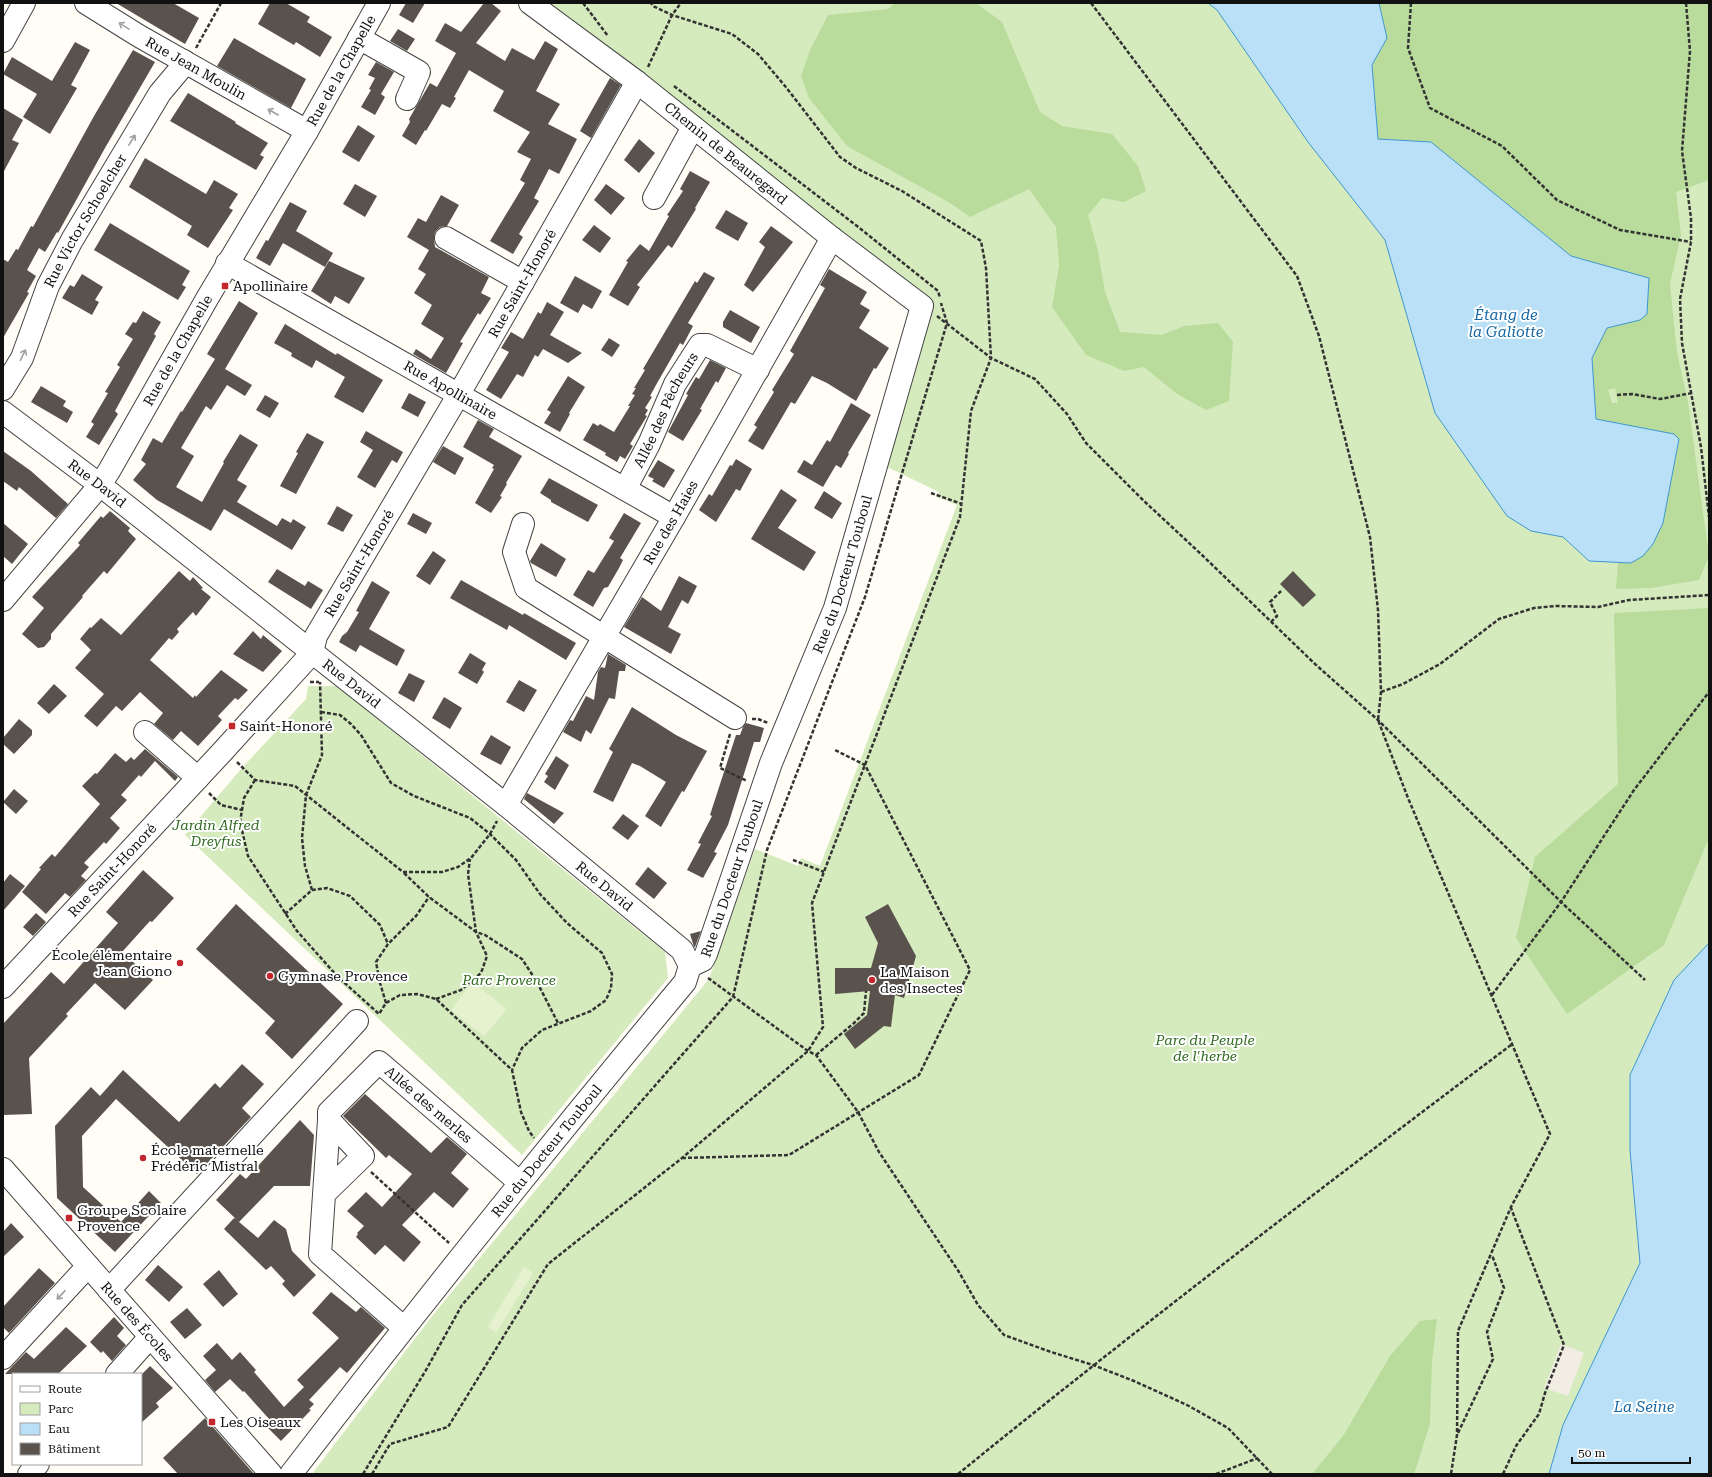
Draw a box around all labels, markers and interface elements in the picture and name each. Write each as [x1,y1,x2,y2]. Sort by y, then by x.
street label: Rue de la Chapelle [303,12,379,129]
one-way arrow [118,22,130,30]
street label: Rue Jean Moulin [143,33,249,103]
street label: Chemin de Beauregard [661,99,791,207]
one-way arrow [267,107,279,115]
one-way arrow [128,134,136,146]
street label: Rue Victor Schoelcher [41,151,130,290]
street label: Rue Saint-Honoré [485,226,559,340]
place label: Apollinaire [233,278,308,294]
marker: Apollinaire [220,281,230,291]
street label: Rue de la Chapelle [140,292,216,408]
water label: Étang de la Galiotte [1469,306,1544,341]
street label: Allée des Pêcheurs [630,349,701,470]
one-way arrow [20,350,27,362]
street label: Rue Apollinaire [401,357,500,423]
street label: Rue David [65,456,129,511]
street label: Rue des Haies [640,477,701,567]
street label: Rue du Docteur Touboul [809,493,875,656]
street label: Rue Saint-Honoré [321,506,397,620]
street label: Rue David [320,656,384,711]
place label: Saint-Honoré [240,718,333,734]
marker: Saint-Honoré [227,721,237,731]
street label: Rue du Docteur Touboul [698,797,766,959]
park label: Jardin Alfred Dreyfus [172,817,260,849]
street label: Rue Saint-Honoré [65,820,160,920]
street label: Rue David [573,858,636,914]
place label: École élémentaire Jean Giono [51,947,172,979]
marker: École élémentaire Jean Giono [175,958,185,968]
place label: La Maison des Insectes [880,964,963,996]
place label: Gymnase Provence [278,968,408,984]
marker: Gymnase Provence [265,971,275,981]
park label: Parc Provence [461,972,556,988]
marker: La Maison des Insectes [867,975,877,985]
park label: Parc du Peuple de l'herbe [1155,1032,1254,1064]
street label: Allée des merles [382,1063,476,1146]
street label: Rue du Docteur Touboul [488,1081,605,1220]
place label: École maternelle Frédéric Mistral [151,1142,264,1174]
marker: École maternelle Frédéric Mistral [138,1153,148,1163]
place label: Groupe Scolaire Provence [77,1202,187,1234]
marker: Groupe Scolaire Provence [64,1213,74,1223]
street label: Rue des Écoles [98,1278,176,1365]
one-way arrow [56,1290,66,1300]
legend [12,1373,142,1465]
text: Route [48,1382,82,1396]
water label: La Seine [1613,1398,1675,1416]
text: Parc [48,1402,74,1416]
place label: Les Oiseaux [220,1414,301,1430]
marker: Les Oiseaux [207,1417,217,1427]
text: Eau [48,1422,70,1436]
scale bar [1572,1439,1690,1465]
text: Bâtiment [48,1442,101,1456]
text: 50 m [1578,1446,1605,1460]

